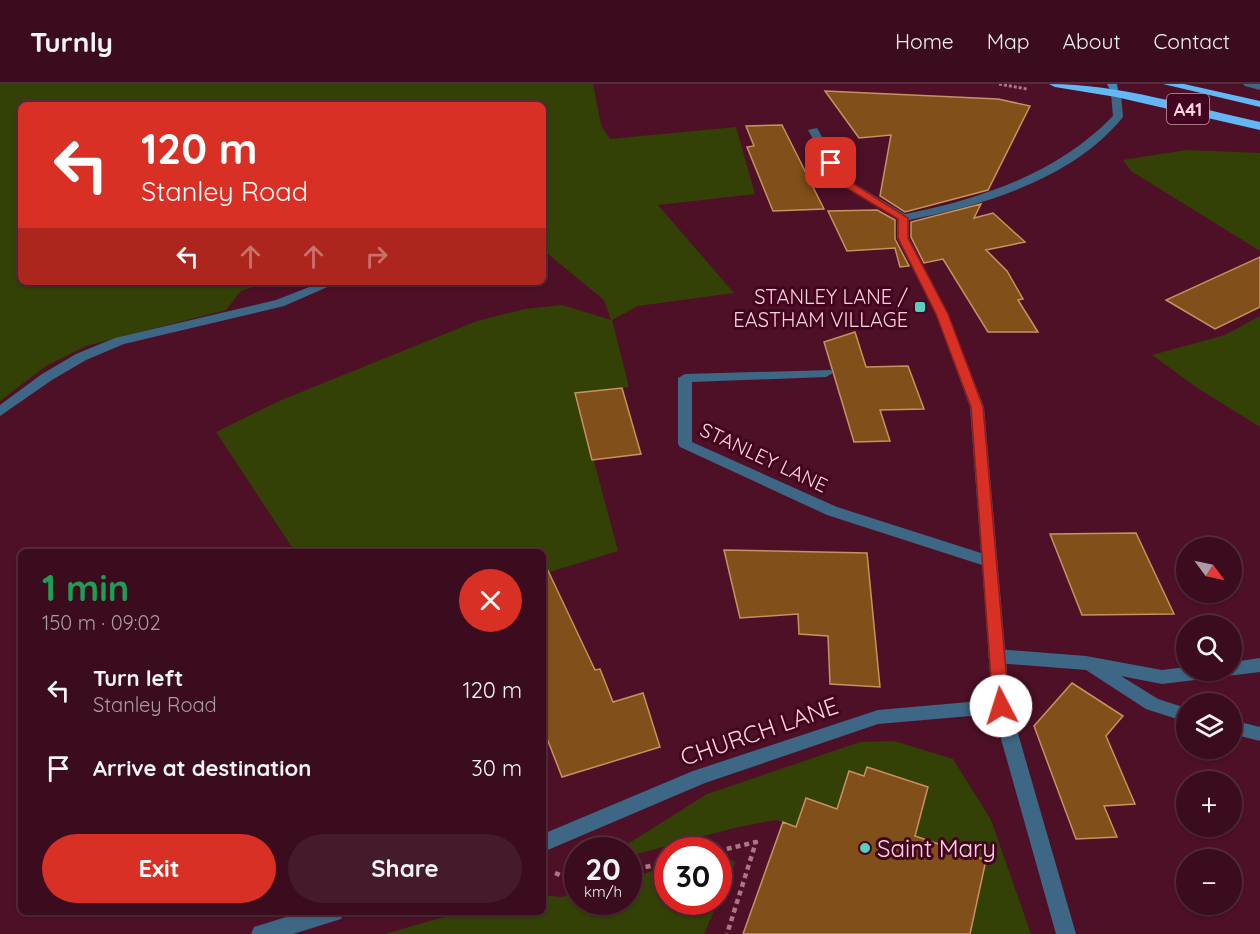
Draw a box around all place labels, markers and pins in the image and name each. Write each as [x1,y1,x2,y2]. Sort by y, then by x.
pin [805,137,856,188]
place label: STANLEY LANE / EASTHAM VILLAGE [733,284,909,332]
marker: STANLEY LANE / EASTHAM VILLAGE [913,300,927,314]
place label: Saint Mary [877,833,996,863]
marker: Saint Mary [858,841,872,855]

